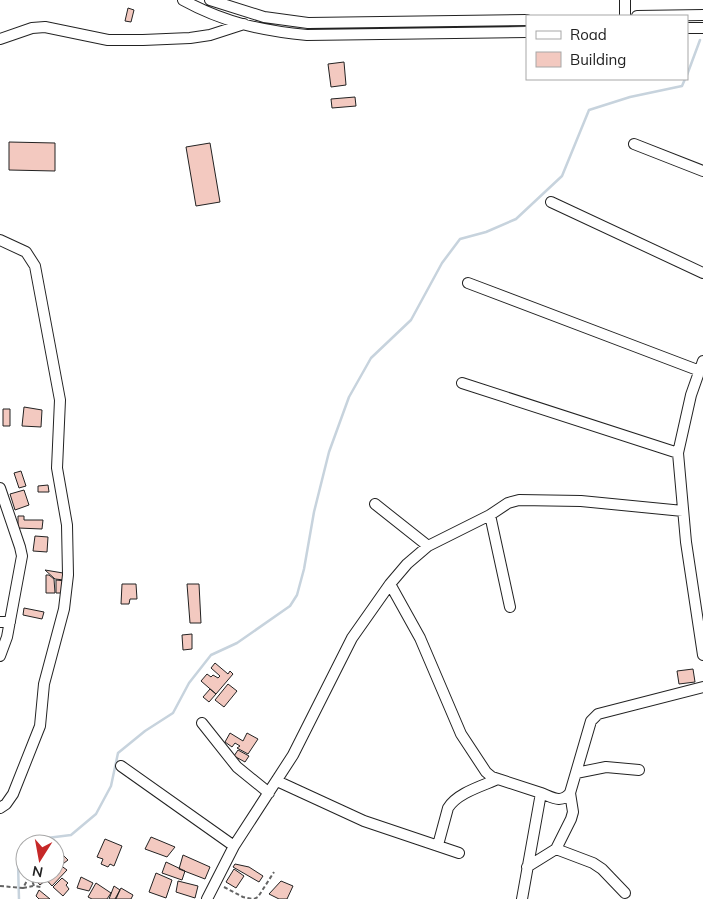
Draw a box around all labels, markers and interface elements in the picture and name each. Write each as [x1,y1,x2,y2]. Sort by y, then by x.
legend [526,15,688,80]
text: Road [570,25,607,44]
text: Building [570,50,626,69]
north arrow [15,834,65,884]
text: N [31,862,44,882]

